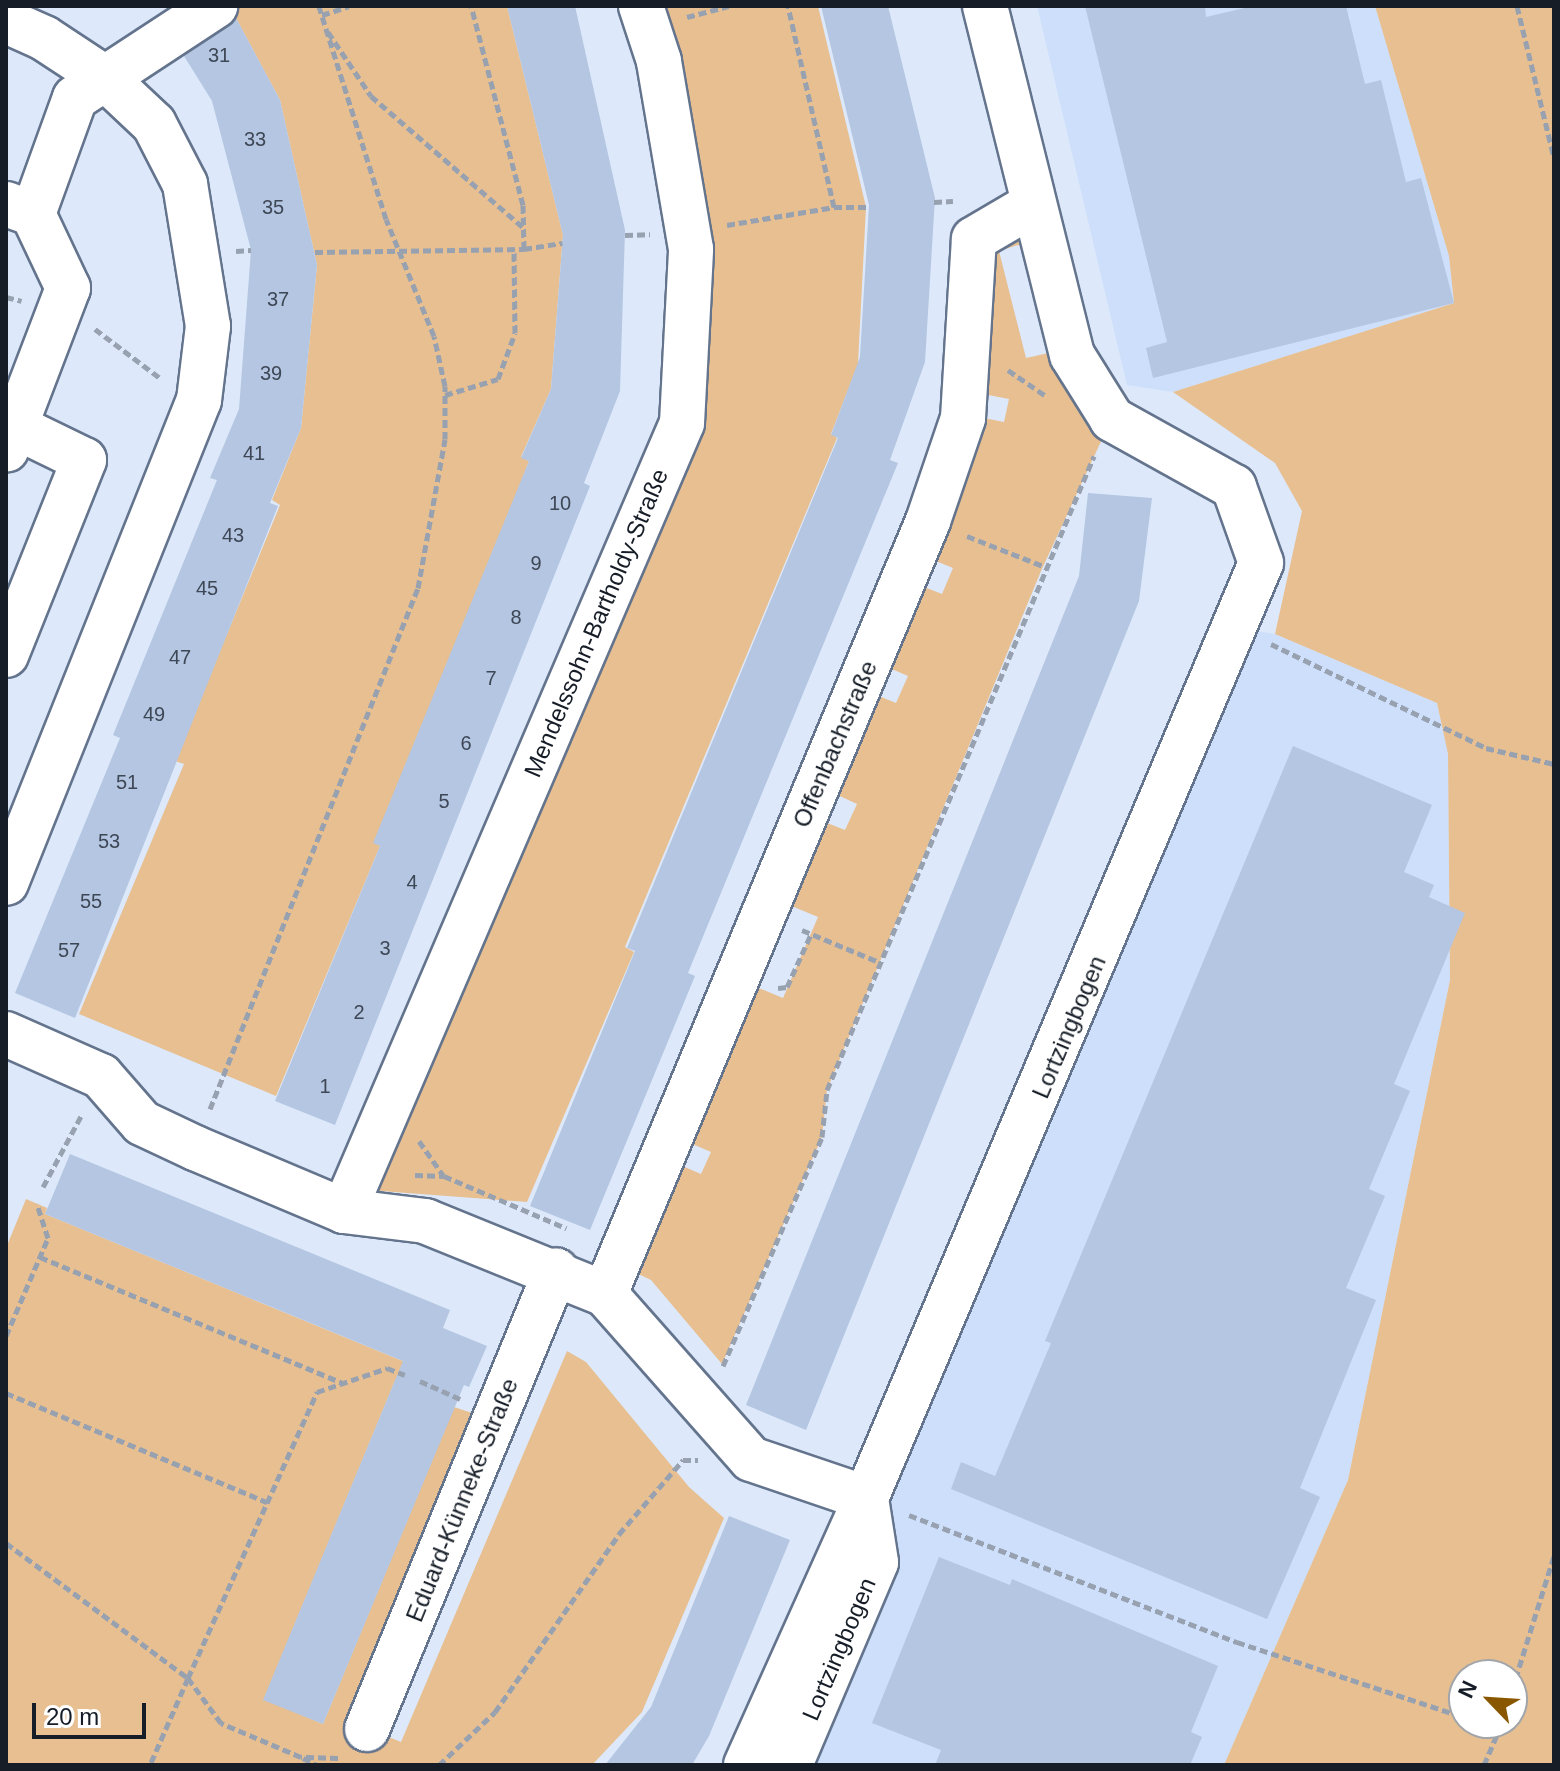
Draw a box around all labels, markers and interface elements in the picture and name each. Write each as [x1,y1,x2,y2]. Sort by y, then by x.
house number: 31 [208,43,230,67]
house number: 33 [244,127,266,151]
house number: 35 [262,195,284,219]
house number: 37 [267,287,289,311]
house number: 39 [260,361,282,385]
house number: 41 [243,441,265,465]
street label: Mendelssohn-Bartholdy-Straße [518,464,674,782]
house number: 10 [549,491,571,515]
house number: 43 [222,523,244,547]
house number: 9 [530,551,542,575]
house number: 45 [196,576,218,600]
house number: 8 [510,605,522,629]
house number: 47 [169,645,191,669]
street label: Offenbachstraße [787,656,883,832]
house number: 7 [485,666,497,690]
house number: 49 [143,702,165,726]
house number: 6 [460,731,472,755]
house number: 51 [116,770,138,794]
house number: 5 [438,789,450,813]
house number: 53 [98,829,120,853]
house number: 4 [406,870,418,894]
house number: 55 [80,889,102,913]
house number: 3 [379,936,391,960]
house number: 57 [58,938,80,962]
street label: Lortzingbogen [1026,951,1112,1103]
house number: 2 [353,1000,365,1024]
house number: 1 [319,1074,331,1098]
street label: Eduard-Künneke-Straße [400,1374,524,1626]
street label: Lortzingbogen [796,1573,882,1725]
north arrow [1448,1659,1528,1739]
text: N [1453,1677,1482,1702]
scale bar [36,1687,150,1737]
text: 20 m [46,1703,99,1730]

